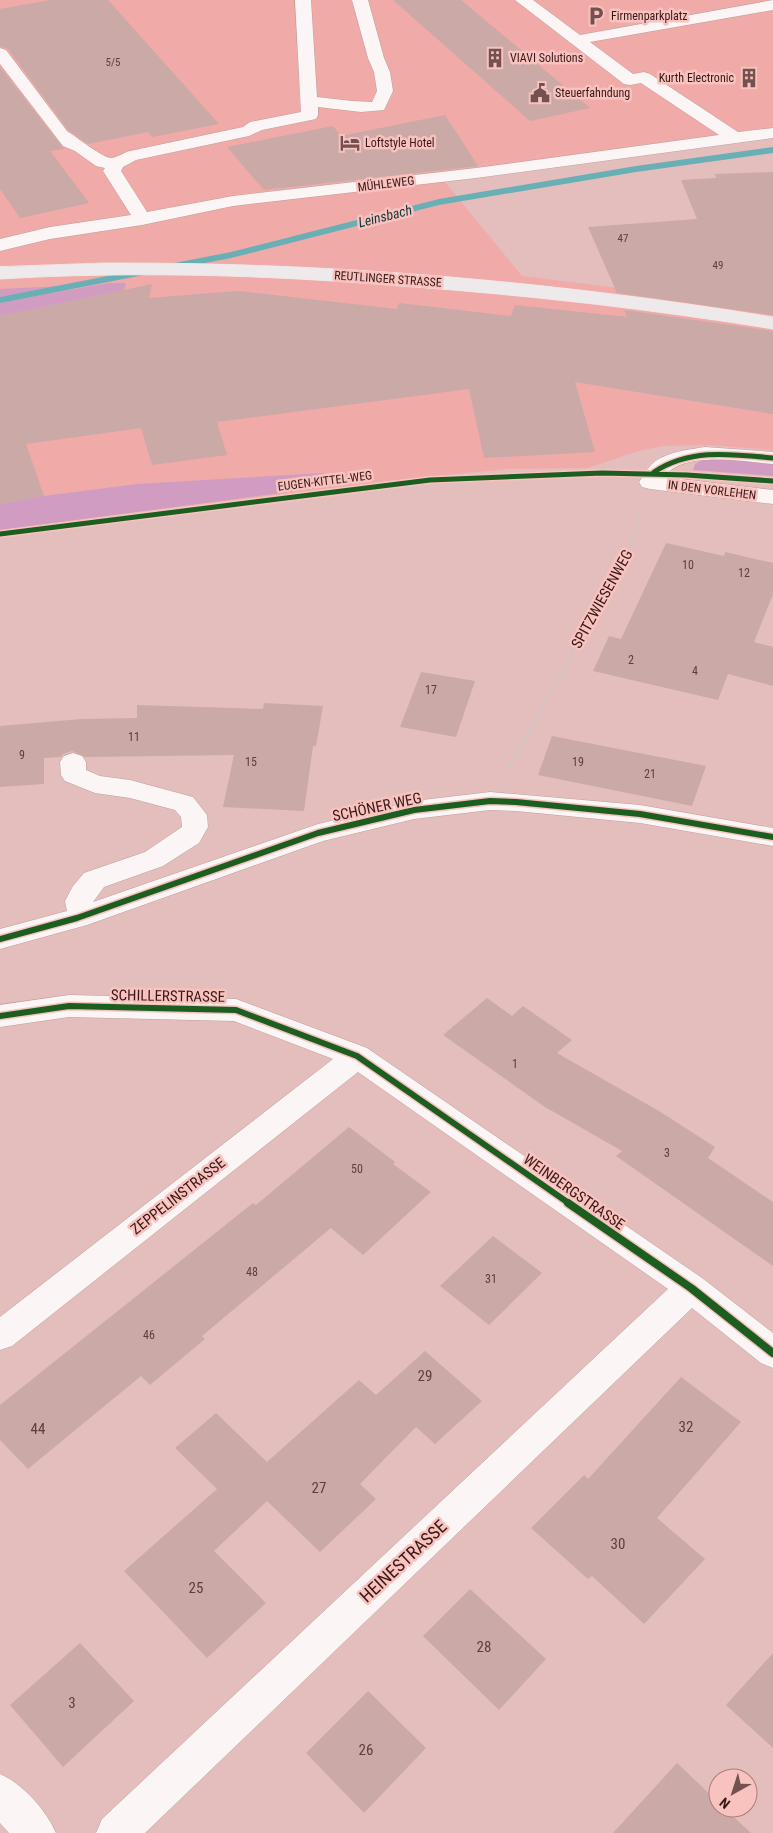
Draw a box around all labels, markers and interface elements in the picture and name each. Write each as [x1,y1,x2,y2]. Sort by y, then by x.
parking icon: Firmenparkplatz [585,5,607,27]
place label: Firmenparkplatz [611,9,688,23]
building icon: VIAVI Solutions [484,47,506,69]
place label: VIAVI Solutions [510,51,583,65]
house number: 5/5 [106,56,120,69]
building icon: Kurth Electronic [738,67,760,89]
place label: Kurth Electronic [659,71,734,85]
public building icon: Steuerfahndung [529,82,551,104]
place label: Steuerfahndung [555,86,630,100]
hotel icon: Loftstyle Hotel [339,132,361,154]
place label: Loftstyle Hotel [365,136,435,150]
street label: MÜHLEWEG [357,173,415,194]
water label: Leinsbach [357,202,413,230]
house number: 47 [618,232,628,245]
house number: 49 [713,259,723,272]
street label: REUTLINGER STRASSE [334,268,442,290]
street label: EUGEN-KITTEL-WEG [277,468,373,494]
street label: IN DEN VORLEHEN [667,478,757,502]
street label: SPITZWIESENWEG [567,546,637,652]
house number: 10 [682,558,694,572]
house number: 12 [738,566,750,580]
house number: 2 [628,653,634,667]
house number: 4 [692,664,698,678]
house number: 17 [425,683,437,697]
house number: 11 [128,730,140,744]
house number: 9 [19,748,25,762]
house number: 15 [245,755,257,769]
house number: 19 [572,755,584,769]
house number: 21 [644,767,656,781]
street label: SCHÖNER WEG [331,789,423,825]
street label: SCHILLERSTRASSE [111,986,225,1006]
house number: 1 [512,1057,518,1071]
house number: 3 [664,1146,670,1160]
street label: WEINBERGSTRASSE [520,1150,628,1234]
street label: ZEPPELINSTRASSE [127,1154,229,1238]
house number: 50 [351,1162,363,1176]
house number: 48 [246,1265,258,1279]
house number: 31 [485,1272,497,1286]
house number: 46 [143,1328,155,1342]
house number: 29 [418,1367,432,1385]
house number: 32 [679,1418,693,1436]
house number: 44 [31,1420,45,1438]
house number: 27 [312,1479,326,1497]
street label: HEINESTRASSE [355,1515,451,1607]
house number: 30 [611,1535,625,1553]
house number: 25 [189,1579,203,1597]
house number: 28 [477,1638,491,1656]
house number: 3 [68,1694,76,1712]
house number: 26 [359,1741,373,1759]
north arrow [708,1768,758,1818]
text: N [716,1794,733,1812]

